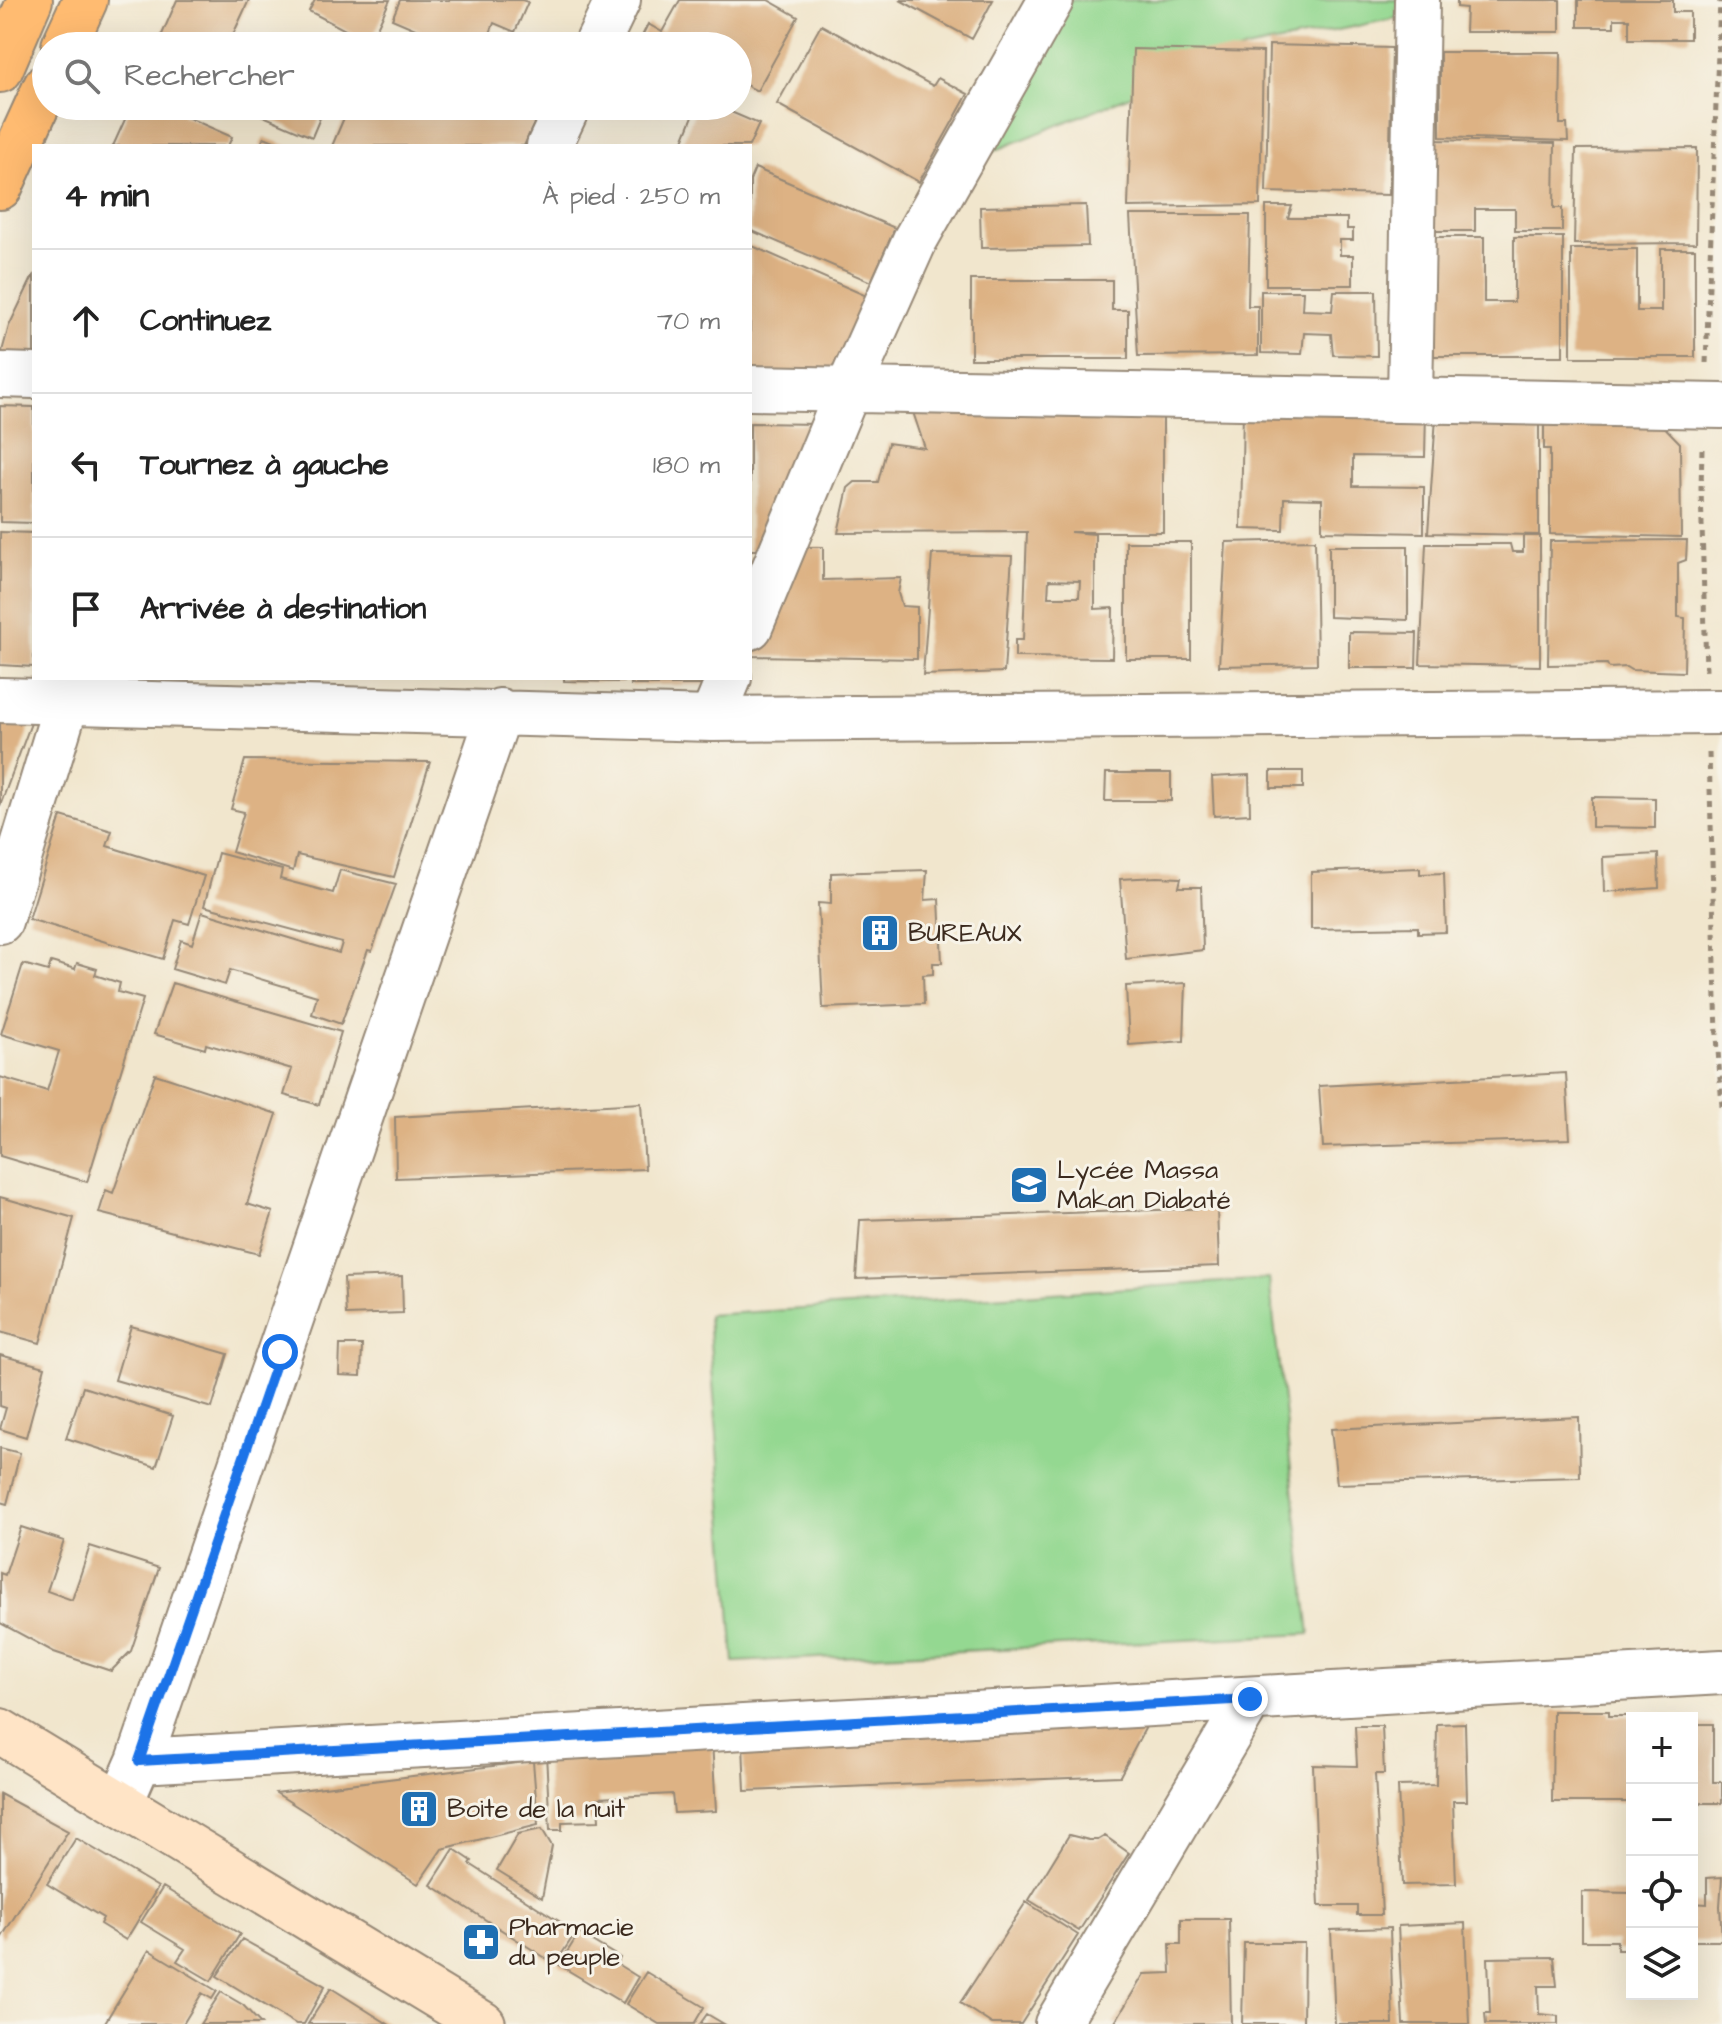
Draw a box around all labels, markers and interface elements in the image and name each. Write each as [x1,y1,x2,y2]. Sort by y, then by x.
search box [32,32,752,120]
icon: search [60,54,104,98]
text: Rechercher [124,55,295,97]
text: 4 min [64,172,149,220]
text: À pied · 250 m [542,178,720,214]
icon: ahead [64,299,108,343]
text: Continuez [140,300,271,342]
text: 70 m [657,303,720,339]
icon: left [64,443,108,487]
text: Tournez à gauche [140,444,389,486]
text: 180 m [653,447,720,483]
icon: arrive [64,587,108,631]
text: Arrivée à destination [140,588,426,630]
building icon: BUREAUX [859,912,901,954]
place label: BUREAUX [908,915,1022,951]
place label: Lycée Massa Makan Diabaté [1057,1152,1231,1218]
school or university icon: Lycée Massa Makan Diabaté [1008,1164,1050,1206]
route start [262,1334,298,1370]
route end [1232,1681,1268,1717]
map controls [1626,1712,1698,2000]
button: + [1626,1712,1698,1784]
button: − [1626,1784,1698,1856]
building icon: Boite de la nuit [398,1788,440,1830]
place label: Boite de la nuit [447,1791,626,1827]
button: locate [1626,1856,1698,1928]
place label: Pharmacie du peuple [509,1909,634,1975]
pharmacy icon: Pharmacie du peuple [460,1921,502,1963]
button: layers [1626,1928,1698,2000]

